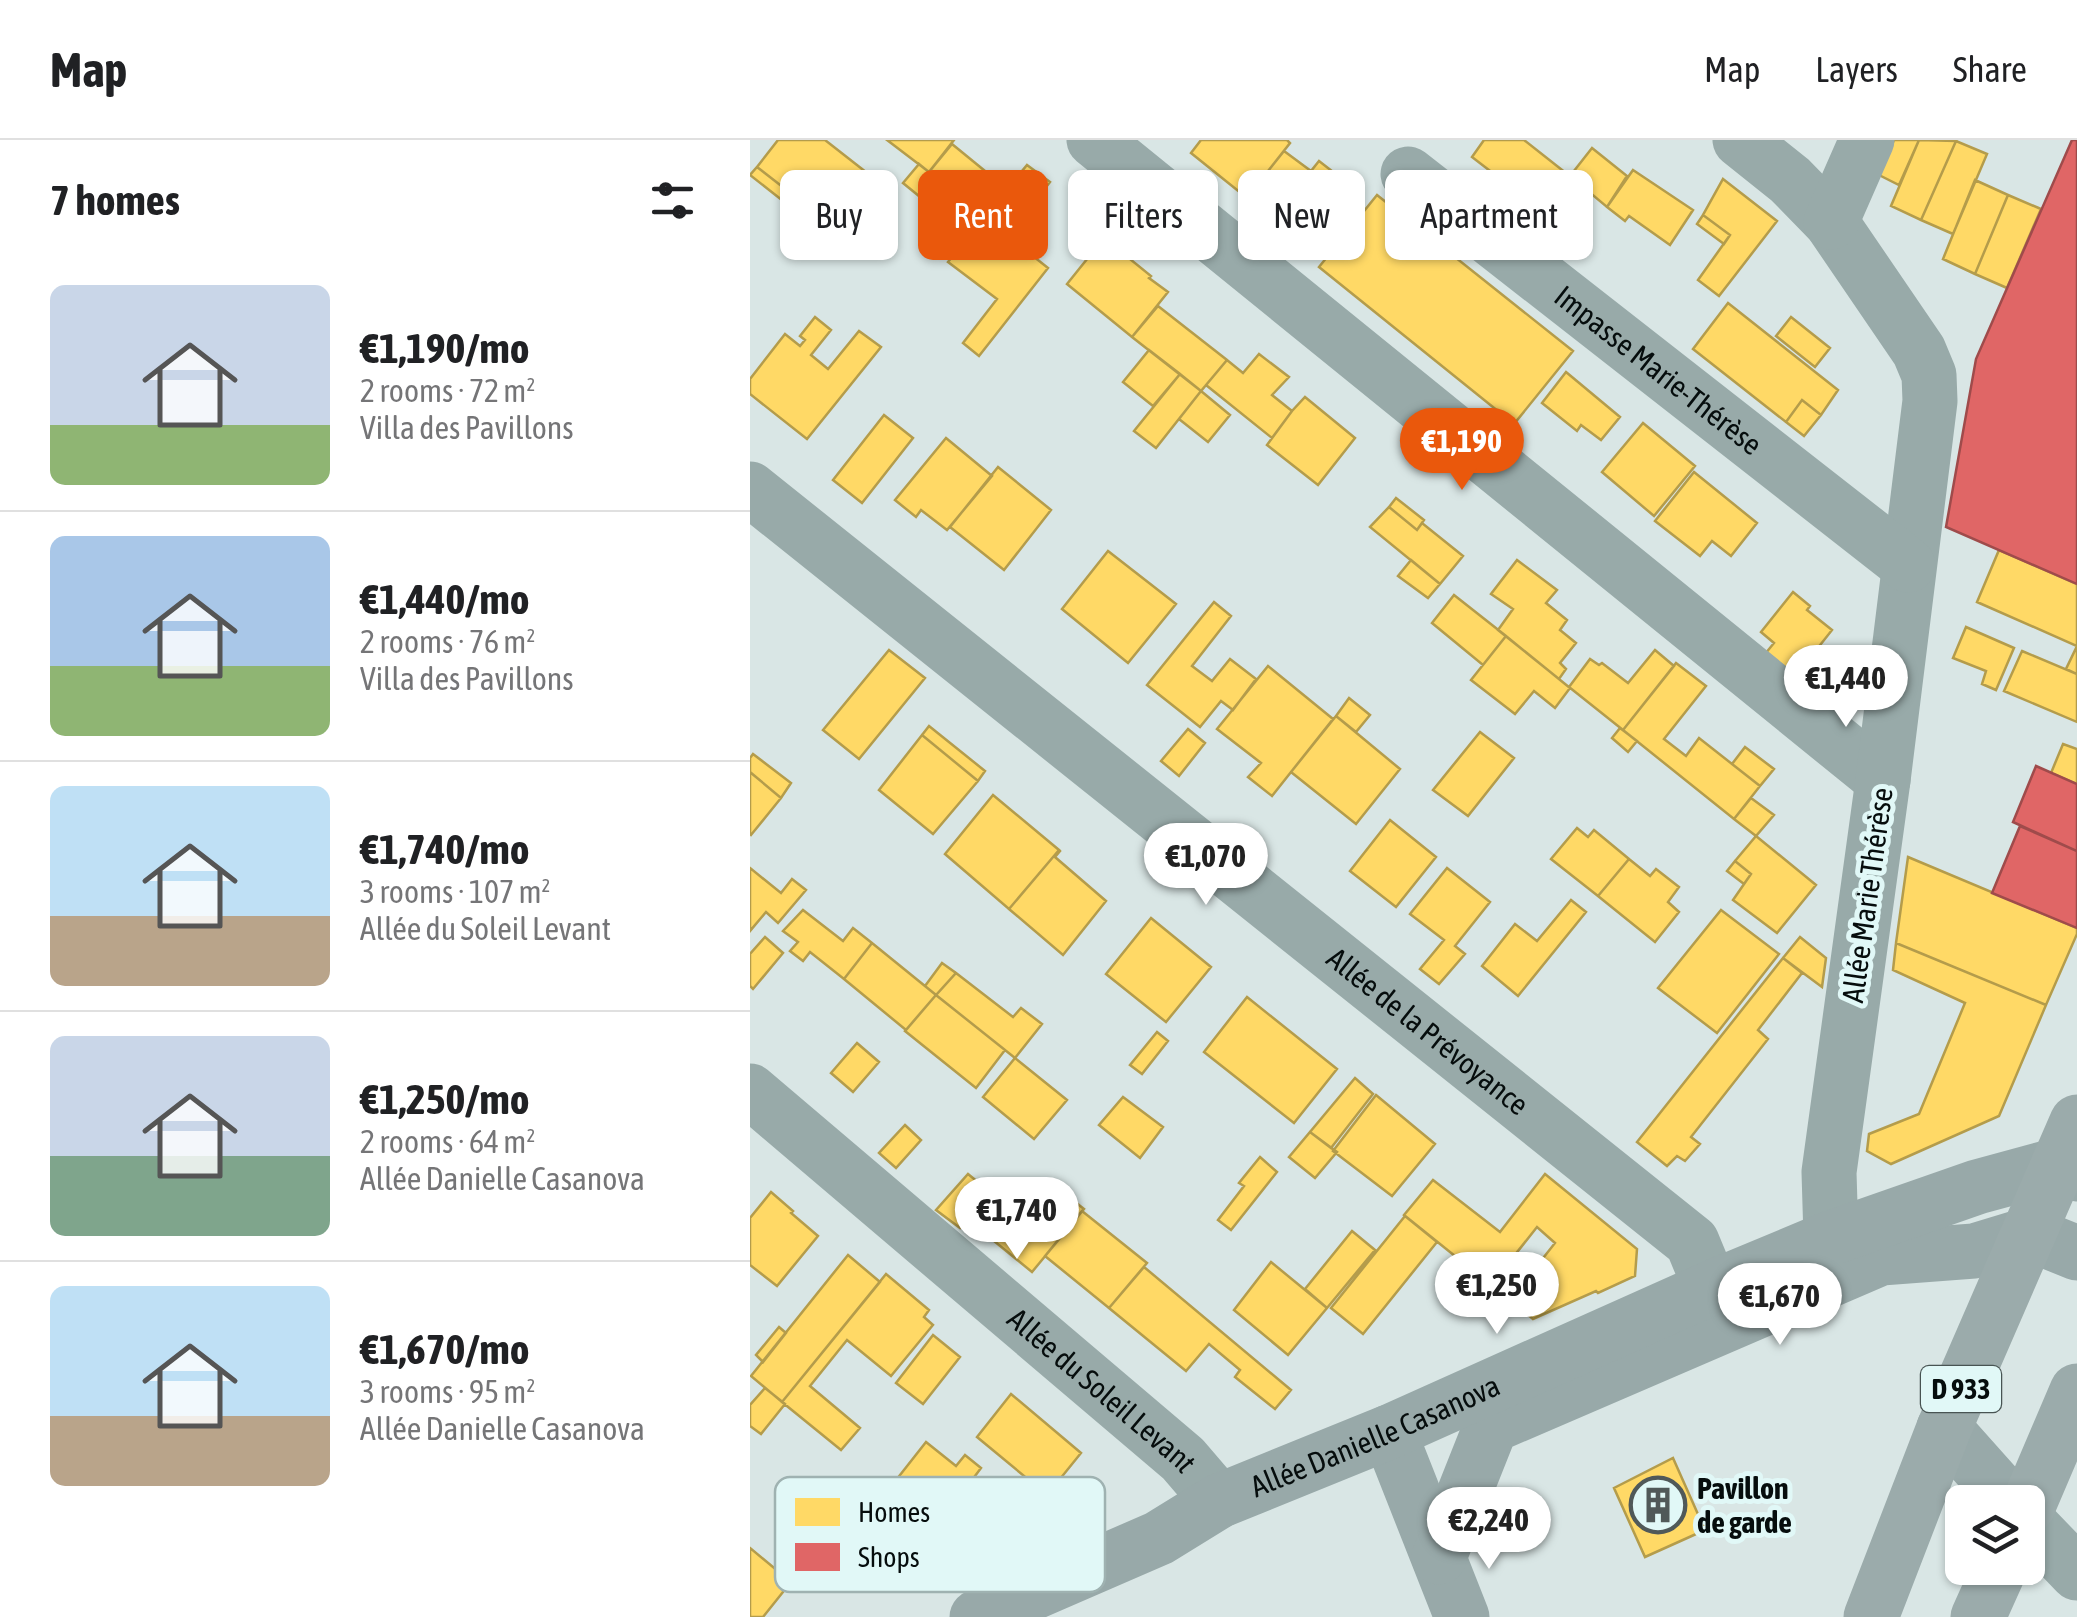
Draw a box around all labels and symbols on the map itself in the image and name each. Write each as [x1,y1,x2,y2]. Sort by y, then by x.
street label: Impasse Marie-Thérèse [1548,278,1769,461]
pin: €1,190 [1381,408,1543,493]
pin: €1,440 [1765,645,1927,730]
street label: Allée Marie Thérèse [1835,785,1899,1005]
pin: €1,070 [1125,823,1287,908]
street label: Allée de la Prévoyance [1321,940,1535,1122]
pin: €1,740 [936,1177,1098,1262]
pin: €1,250 [1416,1252,1578,1337]
pin: €1,670 [1699,1263,1861,1348]
street label: Allée du Soleil Levant [1001,1301,1203,1479]
road number: D 933 [1921,1366,2001,1412]
street label: Allée Danielle Casanova [1246,1368,1505,1503]
place label: Pavillon de garde [1697,1471,1792,1539]
building icon: Pavillon de garde [1628,1475,1688,1535]
legend [775,1477,1105,1592]
pin: €2,240 [1408,1487,1570,1572]
text: Homes [858,1496,930,1528]
text: Shops [858,1541,920,1573]

